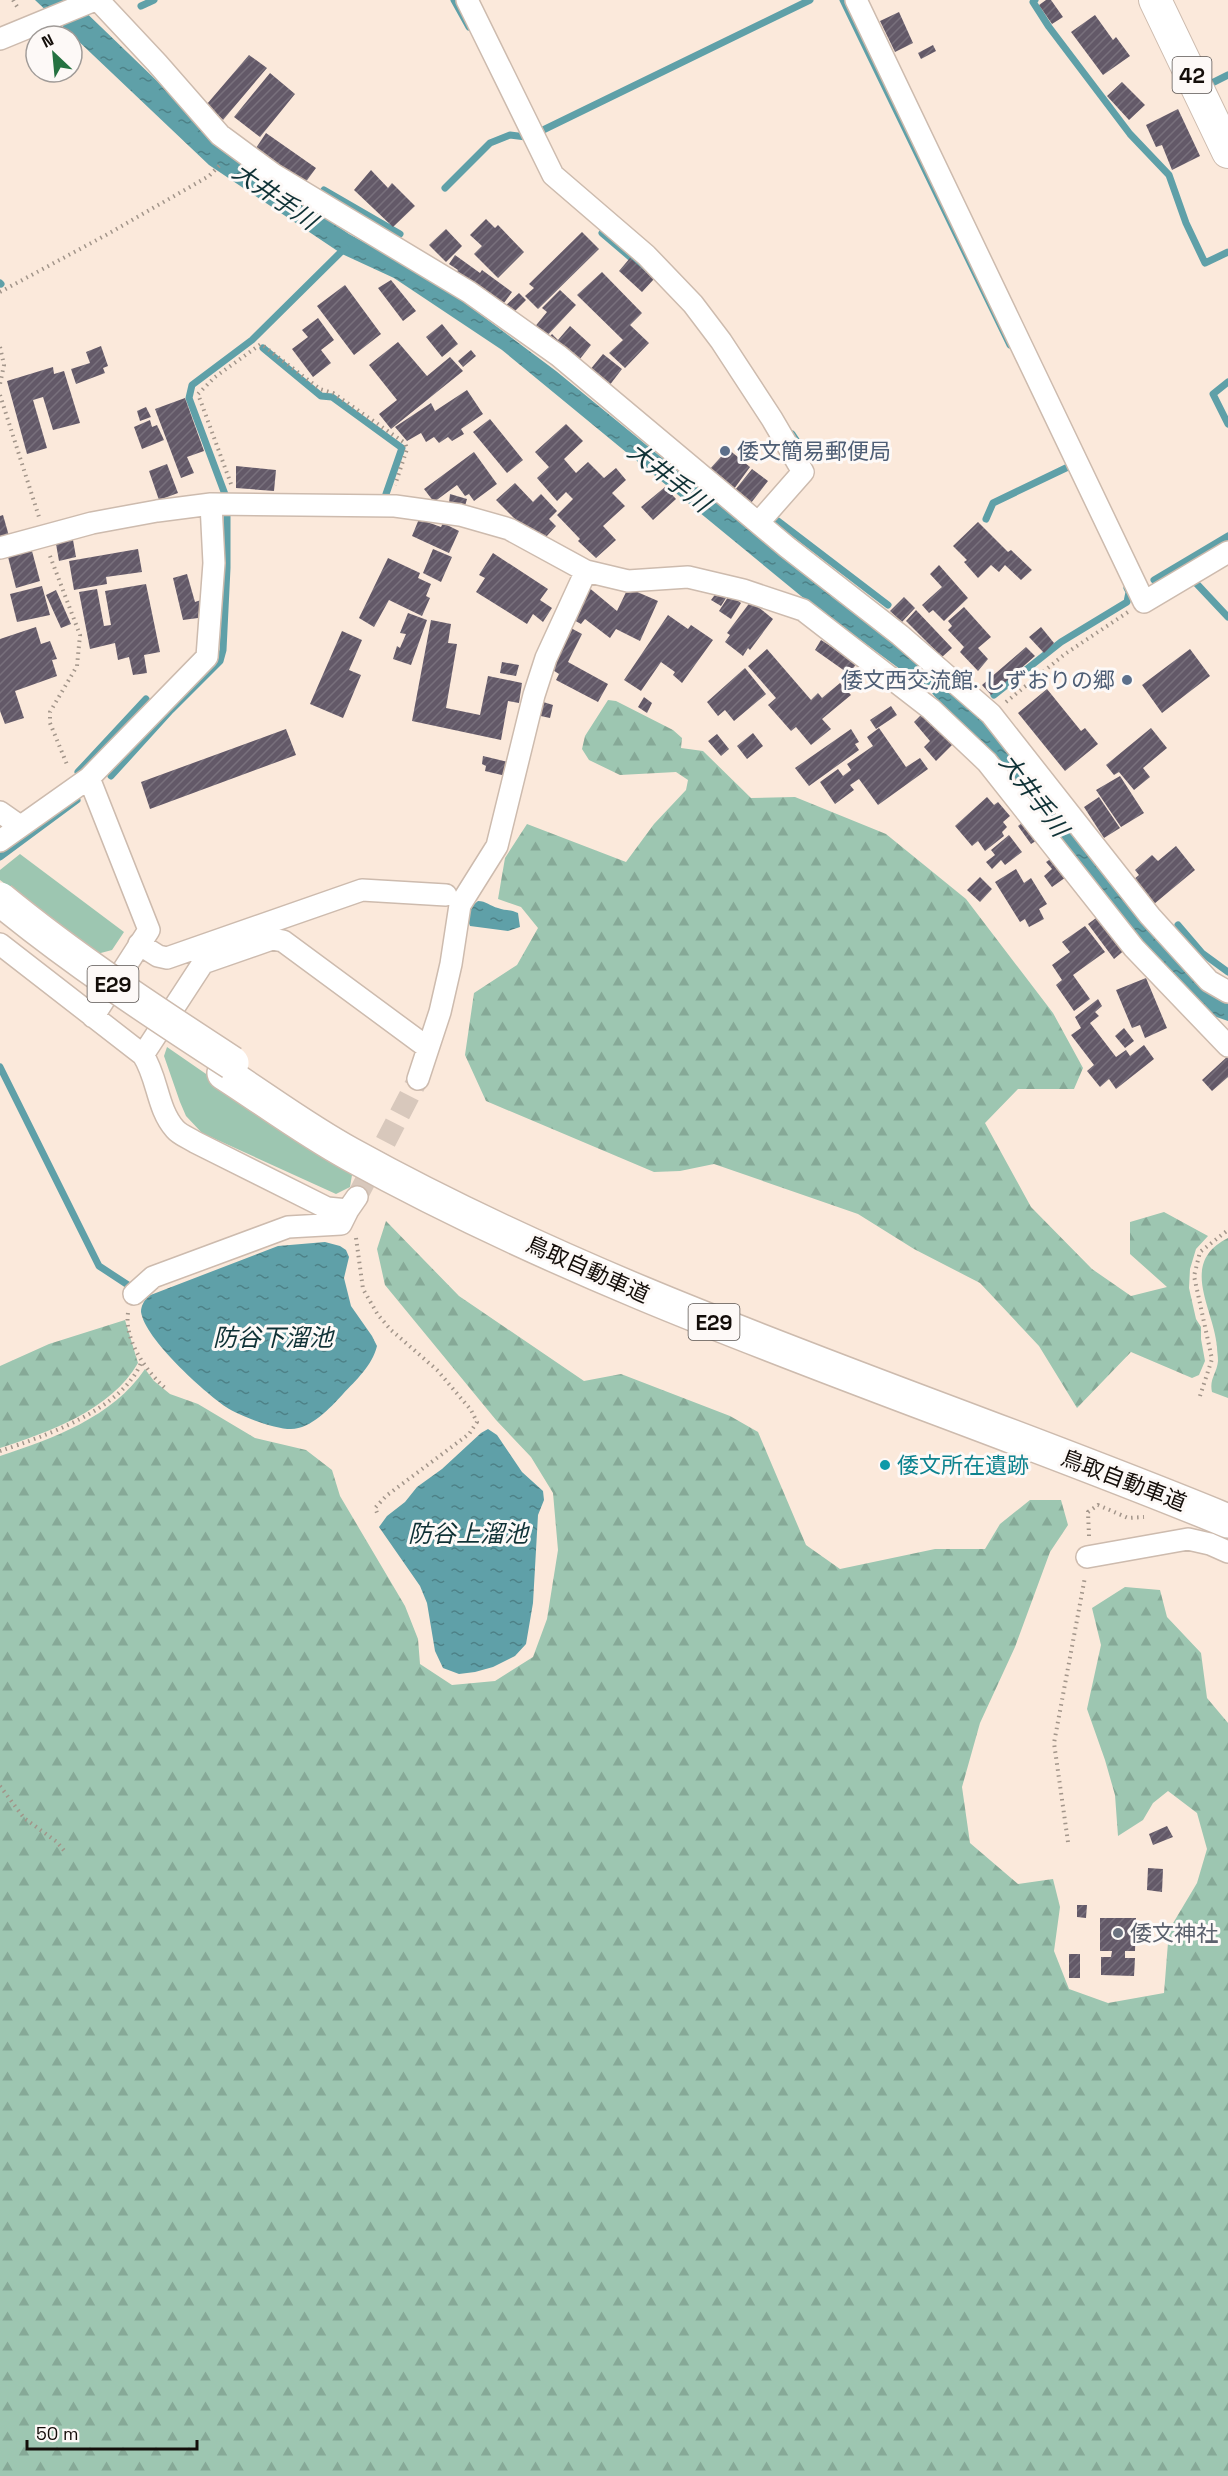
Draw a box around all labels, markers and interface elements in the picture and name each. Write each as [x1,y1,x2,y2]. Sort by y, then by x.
north arrow [24,24,84,84]
text: N [38,29,57,53]
road number: 42 [1172,57,1212,93]
water label: 大井手川 [227,156,326,238]
water label: 大井手川 [622,435,719,521]
place label: 倭文簡易郵便局 [737,437,891,465]
marker: 倭文簡易郵便局 [718,444,732,458]
place label: 倭文西交流館. しずおりの郷 [841,666,1115,694]
marker: 倭文西交流館. しずおりの郷 [1120,673,1134,687]
water label: 大井手川 [993,747,1077,845]
road number: E29 [88,966,138,1002]
street label: 鳥取自動車道 [522,1229,654,1309]
road number: E29 [688,1304,740,1340]
water label: 防谷下溜池 [213,1322,335,1353]
street label: 鳥取自動車道 [1057,1443,1191,1517]
place label: 倭文所在遺跡 [897,1451,1029,1479]
marker: 倭文所在遺跡 [878,1458,892,1472]
water label: 防谷上溜池 [408,1518,530,1549]
place label: 倭文神社 [1130,1919,1218,1947]
marker: 倭文神社 [1111,1926,1125,1940]
scale bar [27,2413,196,2451]
text: 50 m [36,2422,78,2445]

